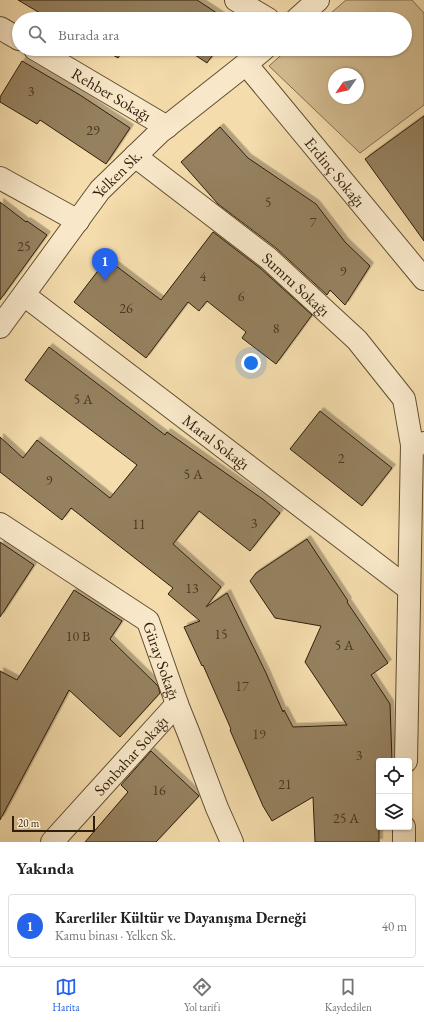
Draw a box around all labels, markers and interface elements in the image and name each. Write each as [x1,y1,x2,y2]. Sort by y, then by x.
search box [12,12,412,56]
icon: search [26,23,48,45]
text: Burada ara [58,25,119,44]
street label: Rehber Sokağı [68,63,155,126]
north arrow [328,68,364,104]
house number: 3 [28,82,35,100]
house number: 29 [86,121,100,139]
street label: Erdinç Sokağı [300,133,370,211]
street label: Yelken Sk. [87,145,147,203]
house number: 5 [265,193,271,211]
house number: 7 [310,213,317,231]
house number: 25 [17,237,31,255]
street label: Sumru Sokağı [258,247,334,321]
pin: 1 [92,248,118,281]
house number: 9 [340,262,347,280]
house number: 4 [200,267,207,285]
house number: 6 [238,287,245,305]
house number: 26 [119,299,133,317]
house number: 8 [273,319,280,337]
your location [241,353,261,373]
house number: 5 A [73,390,93,408]
street label: Maral Sokağı [178,410,254,475]
house number: 2 [338,449,345,467]
house number: 5 A [183,465,203,483]
house number: 9 [46,471,53,489]
house number: 3 [251,514,258,532]
house number: 11 [132,515,146,533]
house number: 13 [185,579,199,597]
street label: Güray Sokağı [138,619,185,703]
house number: 15 [214,625,228,643]
house number: 10 B [66,627,90,645]
house number: 5 A [334,636,354,654]
house number: 17 [235,677,249,695]
street label: Sonbahar Sokağı [89,711,173,800]
house number: 19 [252,725,266,743]
house number: 3 [356,746,363,764]
map controls [376,758,412,830]
button: locate [376,758,412,794]
house number: 21 [278,775,292,793]
house number: 16 [152,781,166,799]
button: layers [376,794,412,830]
house number: 25 A [333,809,359,827]
scale bar [12,814,95,833]
text: 20 m [18,816,39,830]
text: Yakında [16,857,74,879]
text: Karerliler Kültür ve Dayanışma Derneği [55,908,306,927]
text: 1 [27,918,33,935]
text: 40 m [382,918,407,935]
text: Kamu binası · Yelken Sk. [55,927,176,944]
tab: Harita [52,976,80,1014]
tab: Yol tarifi [184,976,221,1014]
tab: Kaydedilen [325,976,372,1014]

